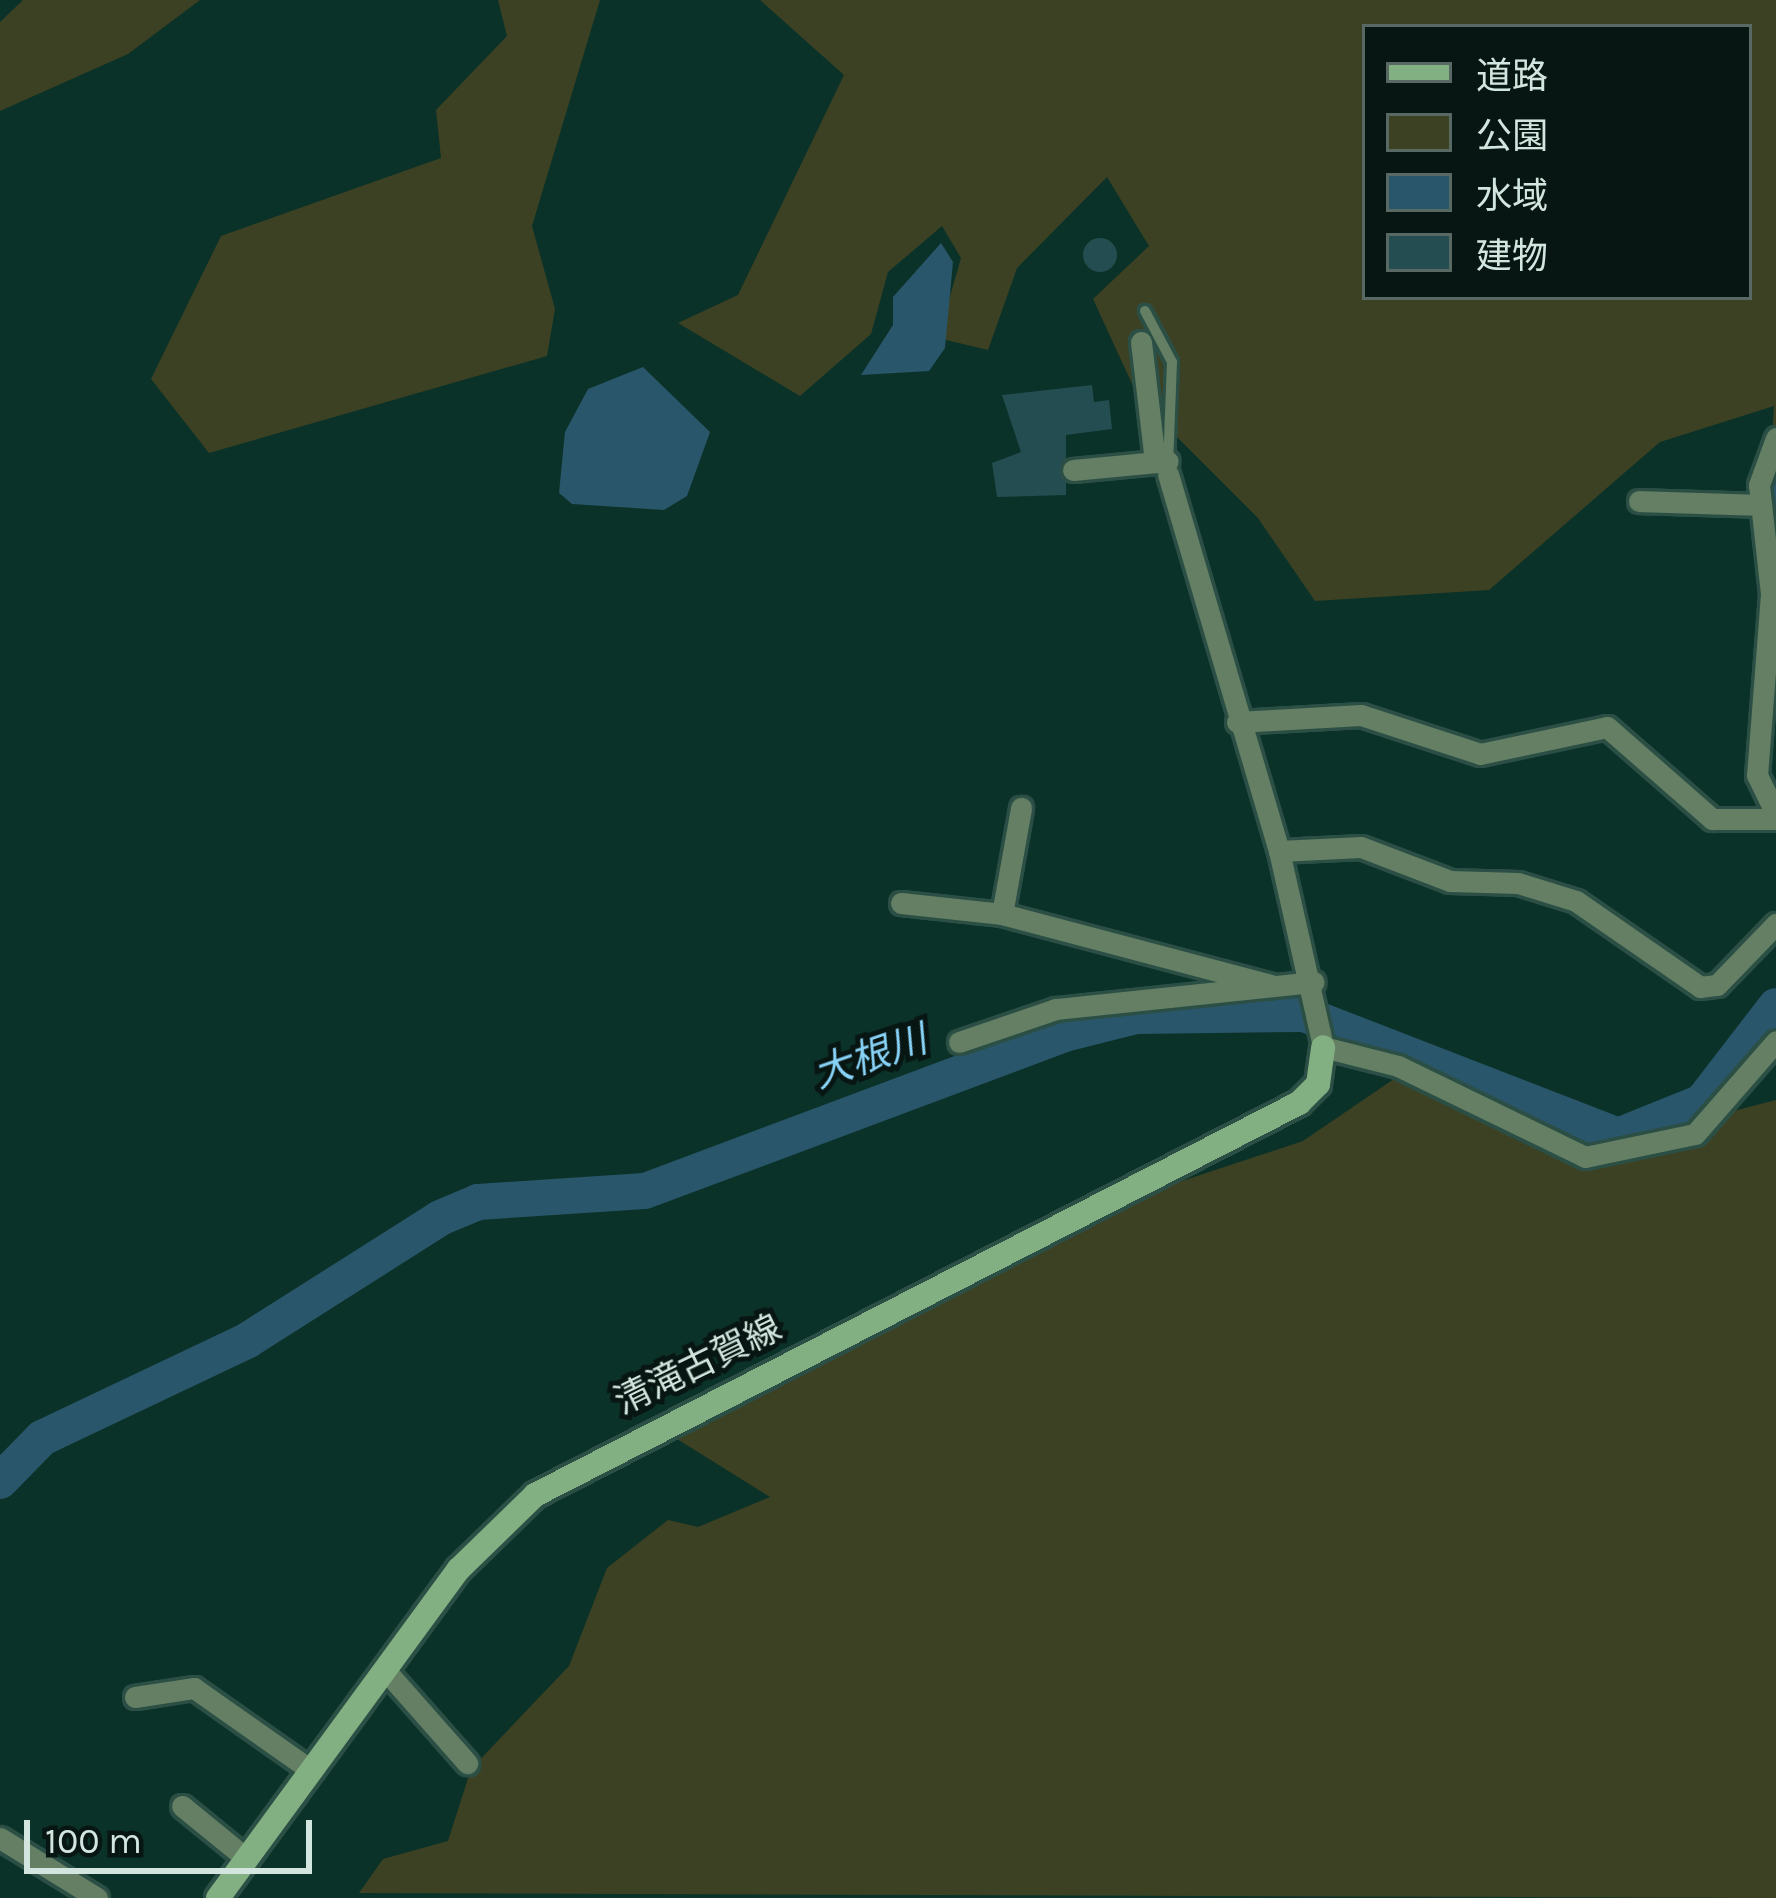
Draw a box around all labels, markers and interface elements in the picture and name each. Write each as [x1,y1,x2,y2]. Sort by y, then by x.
legend [1362,24,1752,300]
text: 道路 [1476,55,1548,97]
text: 公園 [1476,115,1548,157]
text: 水域 [1476,175,1548,217]
text: 建物 [1476,235,1548,277]
water label: 大根川 [807,1016,933,1098]
street label: 清滝古賀線 [608,1306,788,1424]
scale bar [30,1796,318,1870]
text: 100 m [45,1820,142,1862]

